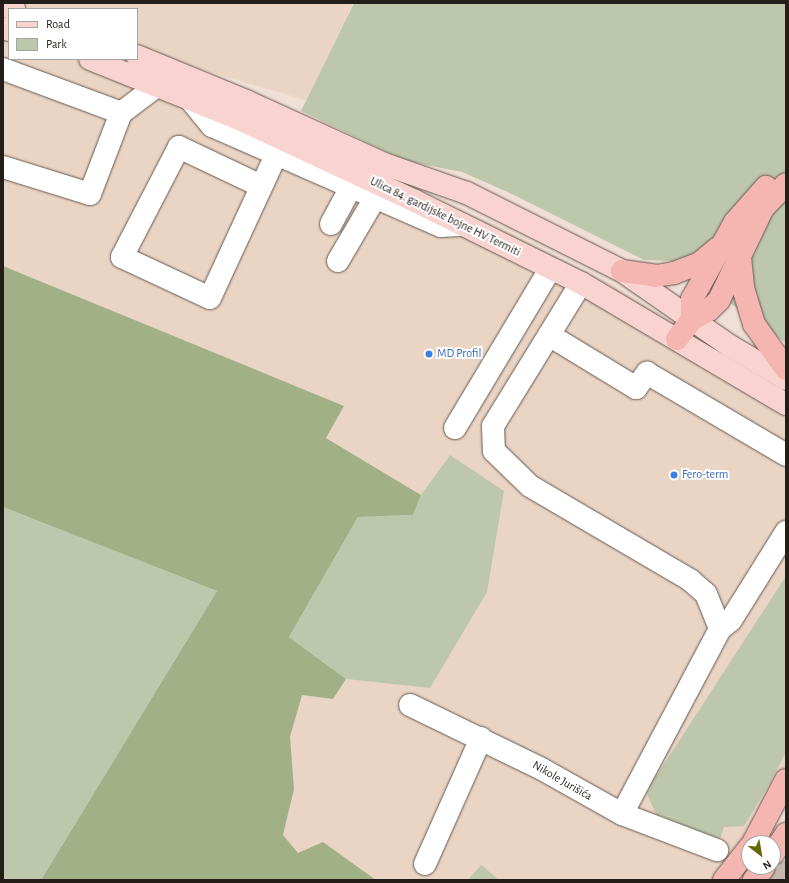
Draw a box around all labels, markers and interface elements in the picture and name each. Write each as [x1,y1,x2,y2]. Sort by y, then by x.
legend [8,8,138,60]
text: Road [46,18,70,30]
text: Park [46,38,67,50]
street label: Ulica 84. gardijske bojne HV Termiti [367,174,523,260]
place label: MD Profil [437,347,481,361]
marker: MD Profil [424,349,434,359]
place label: Fero-term [682,468,728,482]
marker: Fero-term [669,470,679,480]
street label: Nikole Jurišića [530,758,594,804]
north arrow [741,835,781,875]
text: N [761,858,773,872]

